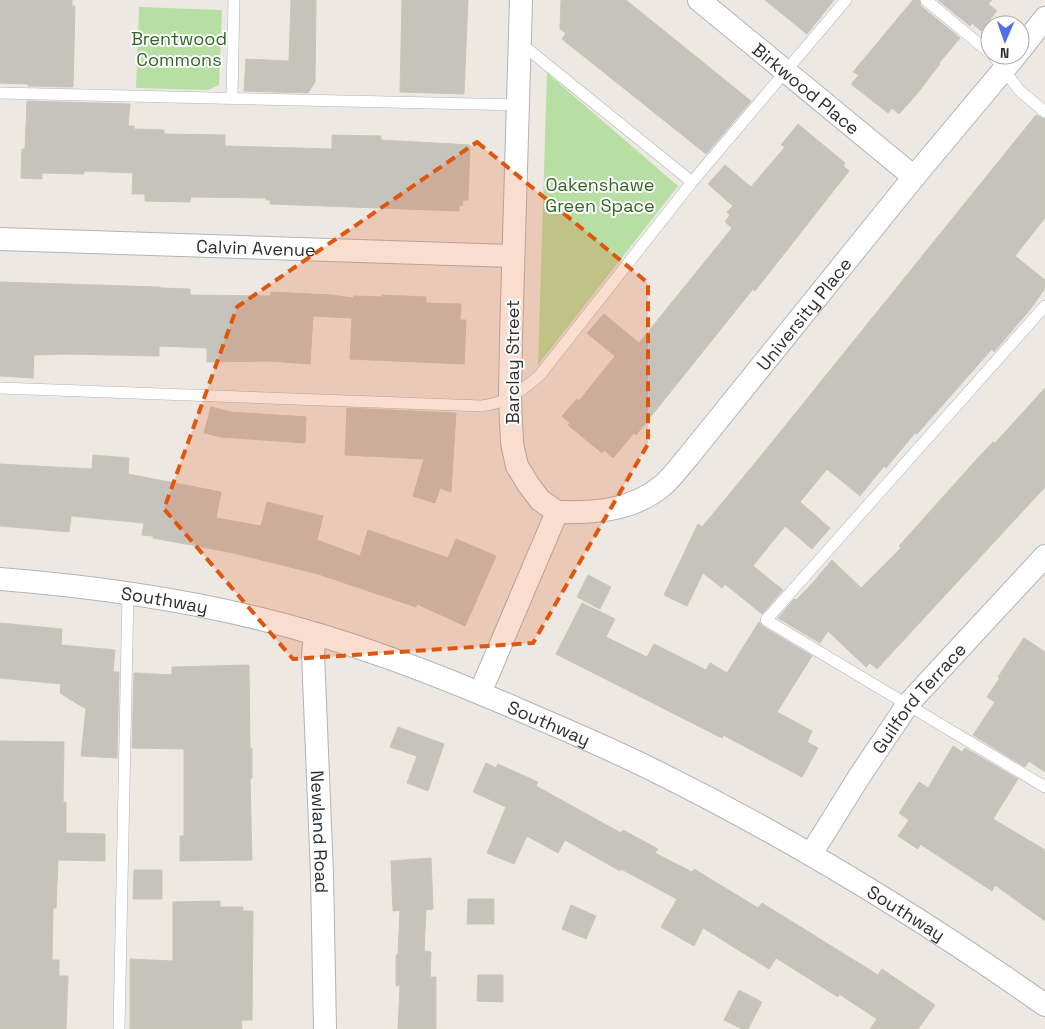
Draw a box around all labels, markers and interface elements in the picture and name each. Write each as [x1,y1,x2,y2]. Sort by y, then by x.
north arrow [980,15,1030,65]
park label: Brentwood Commons [131,27,227,71]
street label: Birkwood Place [748,37,865,139]
text: N [1000,44,1010,62]
park label: Oakenshawe Green Space [545,173,655,217]
street label: Calvin Avenue [196,234,316,261]
street label: University Place [751,252,856,375]
street label: Barclay Street [501,300,524,424]
street label: Southway [120,581,210,618]
street label: Guilford Terrace [867,638,971,758]
street label: Southway [504,695,594,751]
street label: Newland Road [306,770,334,893]
street label: Southway [863,880,950,946]

